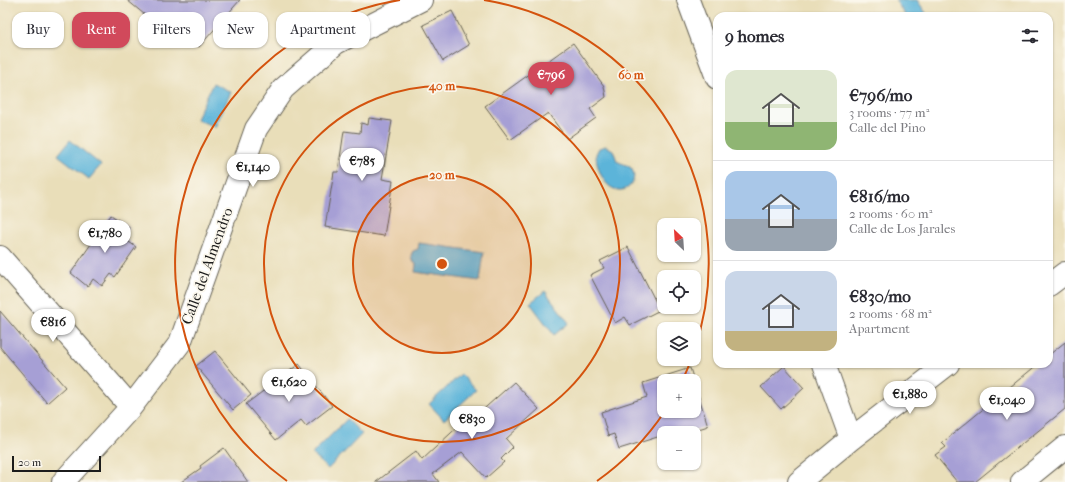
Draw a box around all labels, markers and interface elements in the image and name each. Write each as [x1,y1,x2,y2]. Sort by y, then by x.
chip: Buy [12,12,64,48]
chip: Rent [72,12,130,48]
chip: Filters [138,12,205,48]
chip: New [213,12,268,48]
chip: Apartment [276,12,370,48]
icon: filters [1019,25,1041,47]
text: 9 homes [725,26,784,46]
pin: €796 [527,62,575,96]
text: €796 [537,67,565,82]
text: 60 m [618,68,645,82]
text: 40 m [428,79,456,94]
text: €796/mo [849,85,912,105]
icon: home [757,86,805,134]
text: 3 rooms · 77 m² [849,105,929,120]
text: Calle del Pino [849,120,926,135]
pin: €785 [338,148,386,182]
text: €785 [349,153,375,168]
pin: €1,140 [220,154,286,188]
text: €1,140 [236,159,270,174]
text: 20 m [429,168,456,182]
text: €816/mo [849,186,910,206]
icon: home [757,187,805,235]
street label: Calle del Almendro [177,205,237,327]
text: 2 rooms · 60 m² [849,206,932,221]
north arrow [657,218,701,262]
map controls [657,218,701,470]
pin: €1,780 [72,220,138,254]
text: Calle de Los Jarales [849,221,955,236]
text: €1,780 [88,225,122,240]
centre of rings [435,257,449,271]
button: locate [657,270,701,314]
text: €830/mo [849,286,911,306]
icon: home [757,287,805,335]
text: 2 rooms · 68 m² [849,306,932,321]
pin: €816 [29,309,77,343]
text: €816 [40,314,66,329]
text: Apartment [849,321,910,336]
button: layers [657,322,701,366]
pin: €1,620 [256,369,322,403]
text: €1,620 [271,374,307,389]
button: + [657,374,701,418]
pin: €1,880 [877,381,943,415]
text: €1,880 [892,386,928,401]
pin: €1,040 [974,387,1040,421]
text: €1,040 [989,392,1025,407]
pin: €830 [448,406,496,440]
text: €830 [459,411,485,426]
button: − [657,426,701,470]
scale bar [12,454,101,473]
text: 20 m [18,456,41,469]

